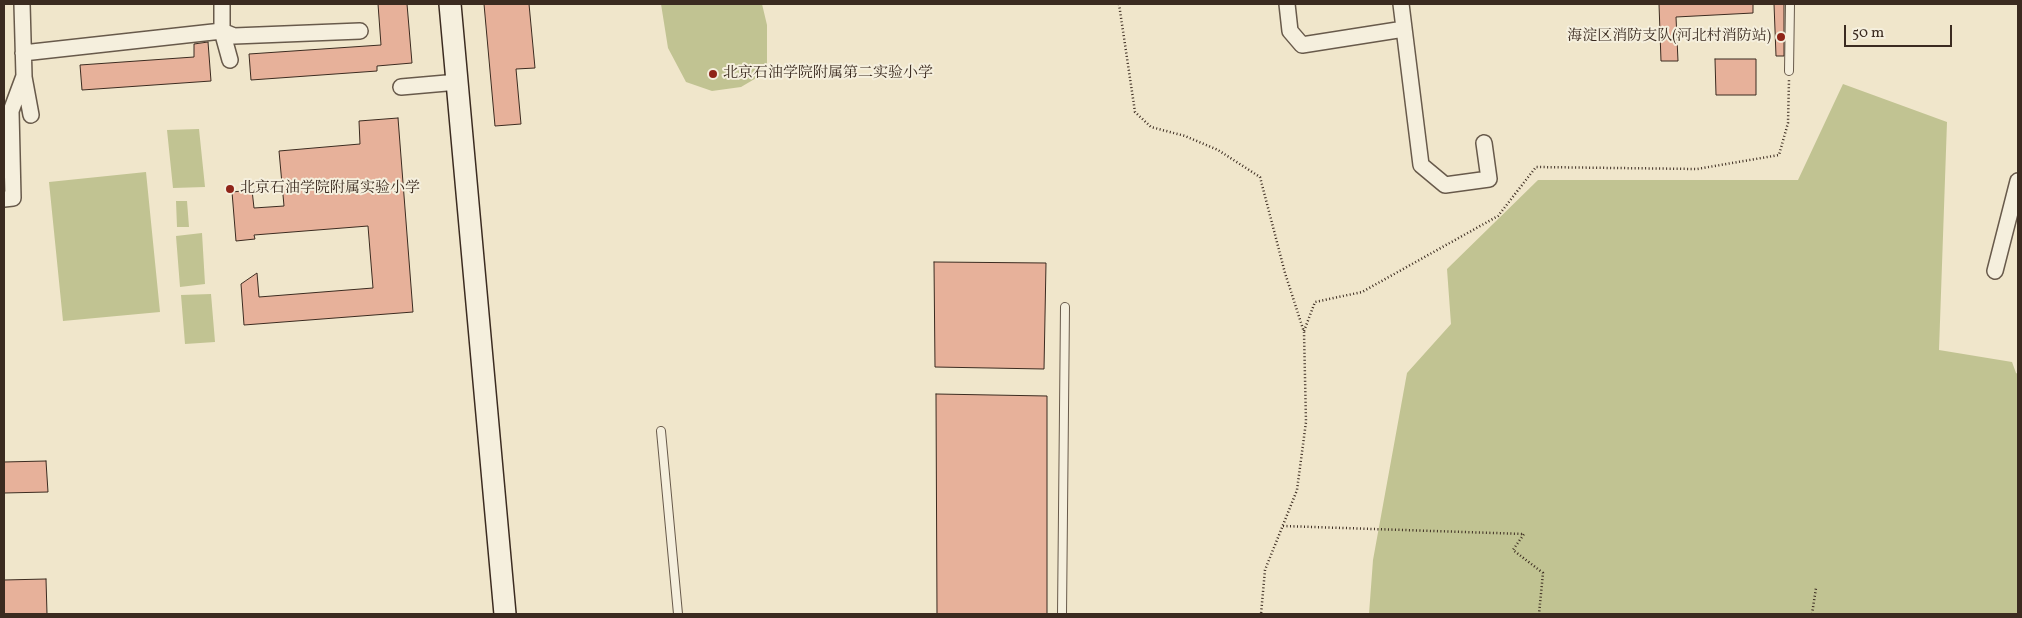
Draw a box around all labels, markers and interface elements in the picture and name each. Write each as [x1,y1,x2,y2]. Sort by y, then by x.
scale bar [1847,15,1954,47]
text: 50 m [1852,23,1884,44]
place label: 海淀区消防支队(河北村消防站) [1567,28,1771,46]
marker: 海淀区消防支队(河北村消防站) [1775,31,1787,43]
place label: 北京石油学院附属第二实验小学 [723,65,933,83]
marker: 北京石油学院附属第二实验小学 [707,68,719,80]
place label: 北京石油学院附属实验小学 [240,180,420,198]
marker: 北京石油学院附属实验小学 [224,183,236,195]

